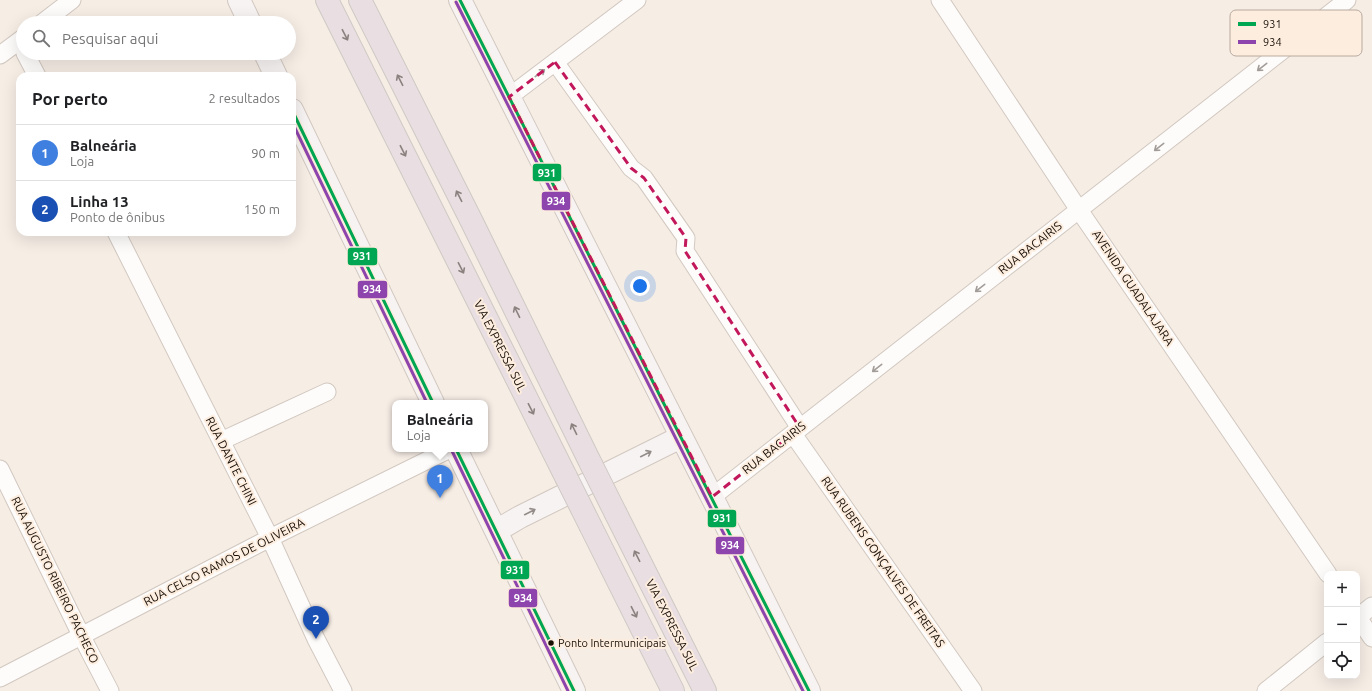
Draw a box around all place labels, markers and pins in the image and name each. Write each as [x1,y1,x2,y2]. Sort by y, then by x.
pin: 1 [427,465,453,498]
pin: 2 [303,606,329,639]
place label: Ponto Intermunicipais [558,637,666,649]
marker: Ponto Intermunicipais [546,638,556,648]

